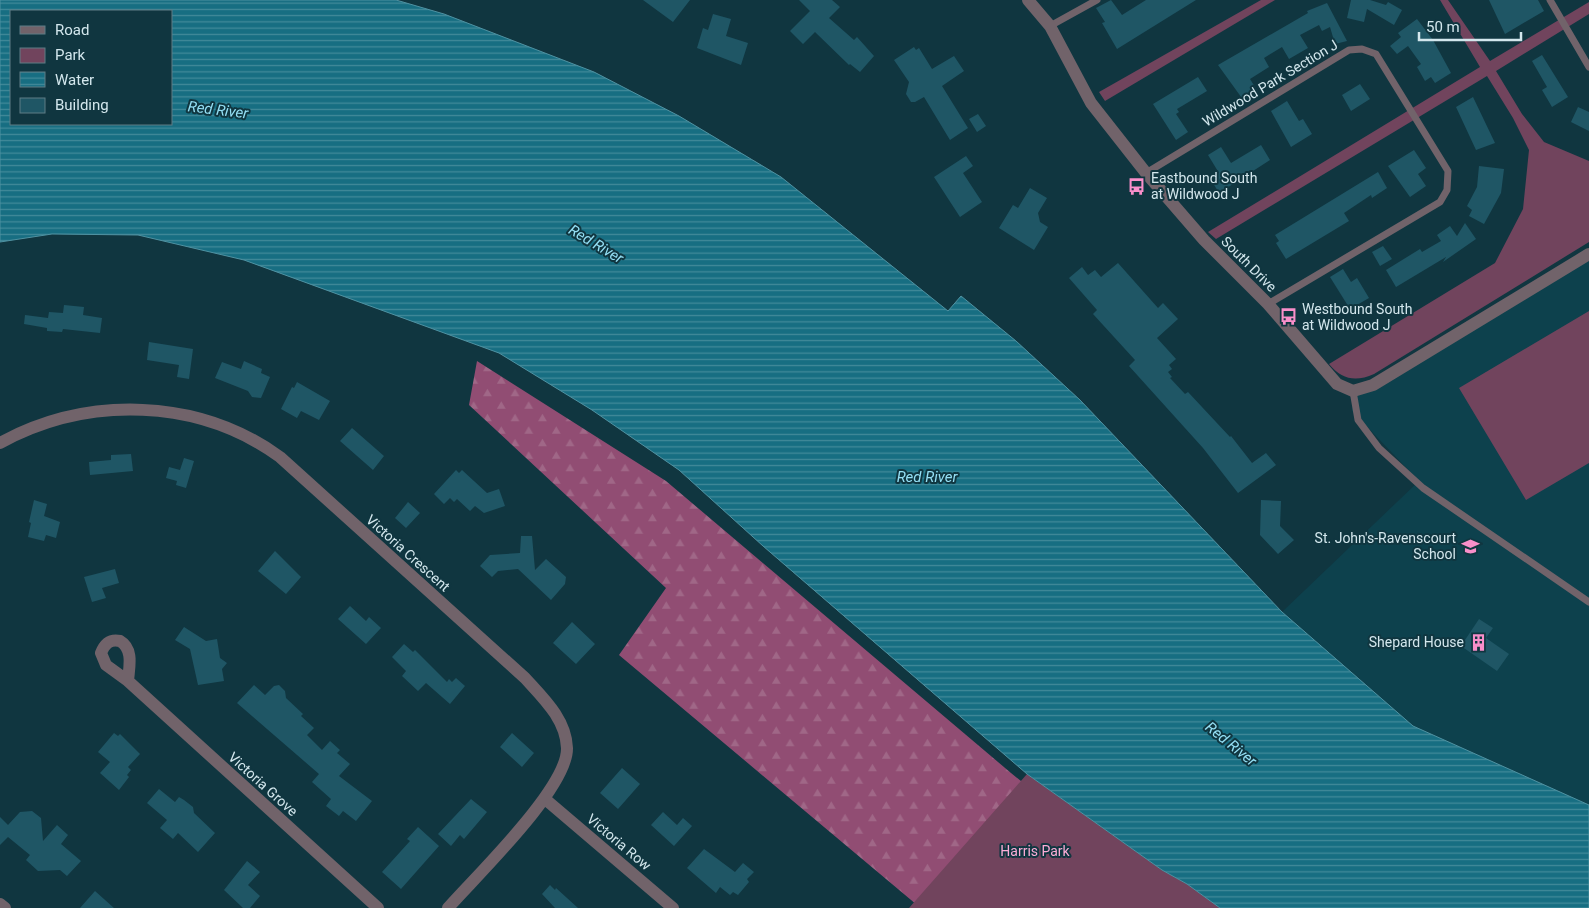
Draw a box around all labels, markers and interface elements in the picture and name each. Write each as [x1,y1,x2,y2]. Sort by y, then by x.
legend [10,10,172,125]
scale bar [1419,10,1522,42]
text: 50 m [1426,18,1460,36]
text: Road [55,21,89,39]
street label: Wildwood Park Section J [1200,36,1340,130]
text: Park [55,46,86,64]
text: Water [55,71,94,89]
text: Building [55,96,109,114]
water label: Red River [187,97,250,123]
place label: Eastbound South at Wildwood J [1151,170,1257,202]
bus stop icon: Eastbound South at Wildwood J [1127,176,1147,196]
water label: Red River [565,221,628,268]
street label: South Drive [1218,233,1280,295]
place label: Westbound South at Wildwood J [1302,301,1412,333]
bus stop icon: Westbound South at Wildwood J [1278,307,1298,327]
water label: Red River [897,468,958,486]
street label: Victoria Crescent [363,511,453,595]
place label: St. John's-Ravenscourt School [1315,530,1456,562]
school or university icon: St. John's-Ravenscourt School [1460,536,1480,556]
building icon: Shepard House [1468,632,1488,652]
place label: Shepard House [1369,634,1464,650]
water label: Red River [1202,718,1261,771]
street label: Victoria Grove [225,749,301,819]
street label: Victoria Row [584,811,655,874]
park label: Harris Park [1000,843,1071,859]

